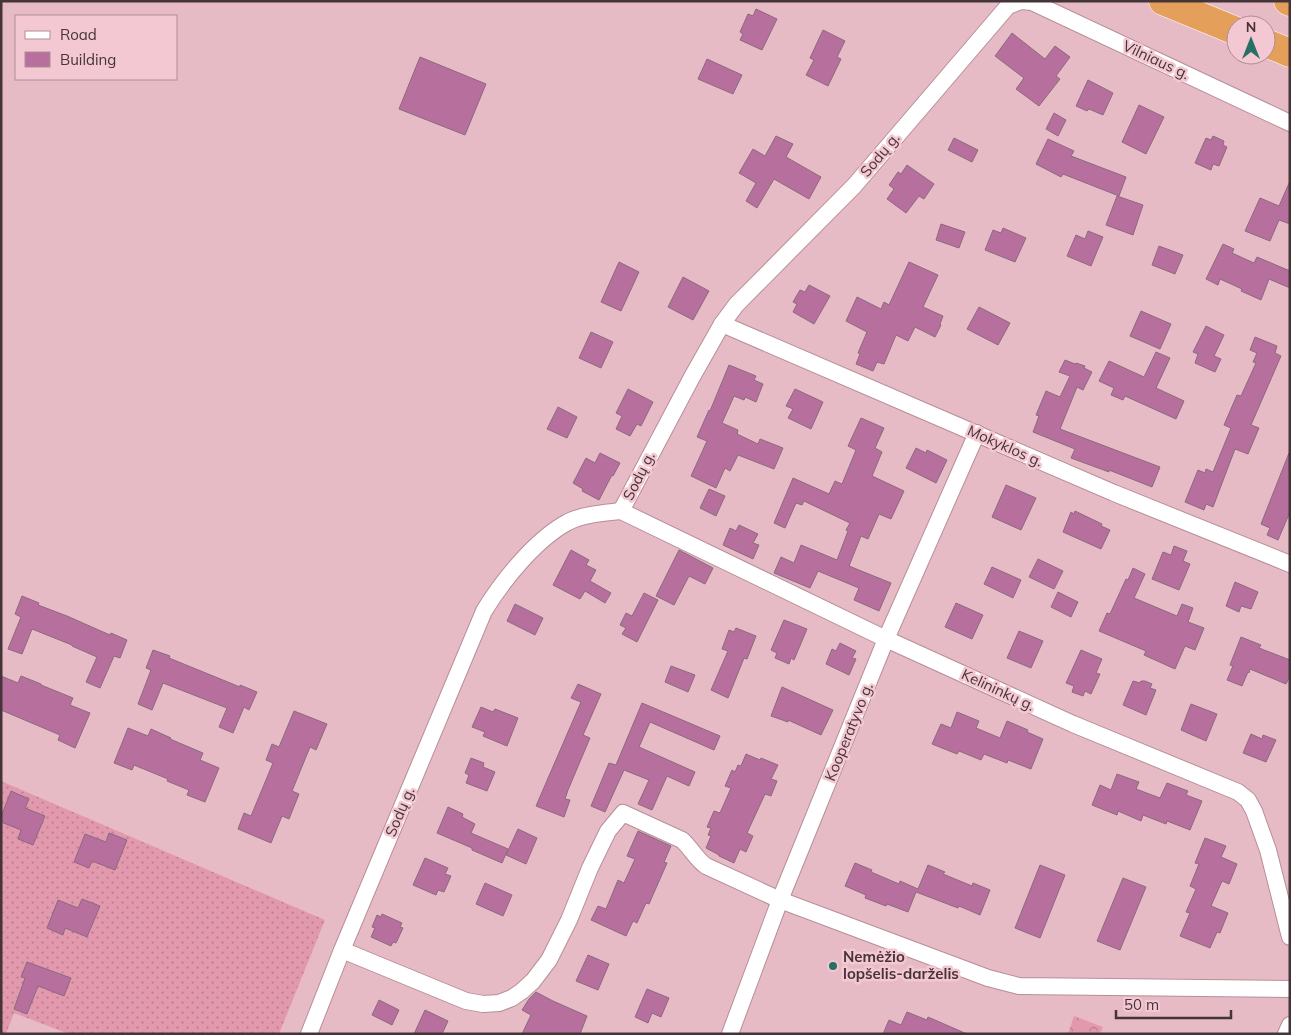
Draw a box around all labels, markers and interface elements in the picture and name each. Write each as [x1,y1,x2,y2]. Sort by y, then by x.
legend [15,15,178,80]
north arrow [1226,15,1276,65]
text: N [1246,18,1256,36]
text: Road [60,25,97,44]
street label: Vilniaus g. [1120,36,1193,83]
text: Building [60,50,116,69]
street label: Sodų g. [856,129,904,181]
street label: Mokyklos g. [965,420,1046,471]
street label: Sodų g. [618,448,659,503]
street label: Kelininkų g. [959,664,1038,715]
street label: Kooperatyvo g. [820,680,877,784]
street label: Sodų g. [381,784,418,839]
place label: Nemėžio lopšelis-darželis [843,947,959,983]
marker: Nemėžio lopšelis-darželis [827,960,839,972]
scale bar [1116,988,1231,1020]
text: 50 m [1124,995,1159,1014]

